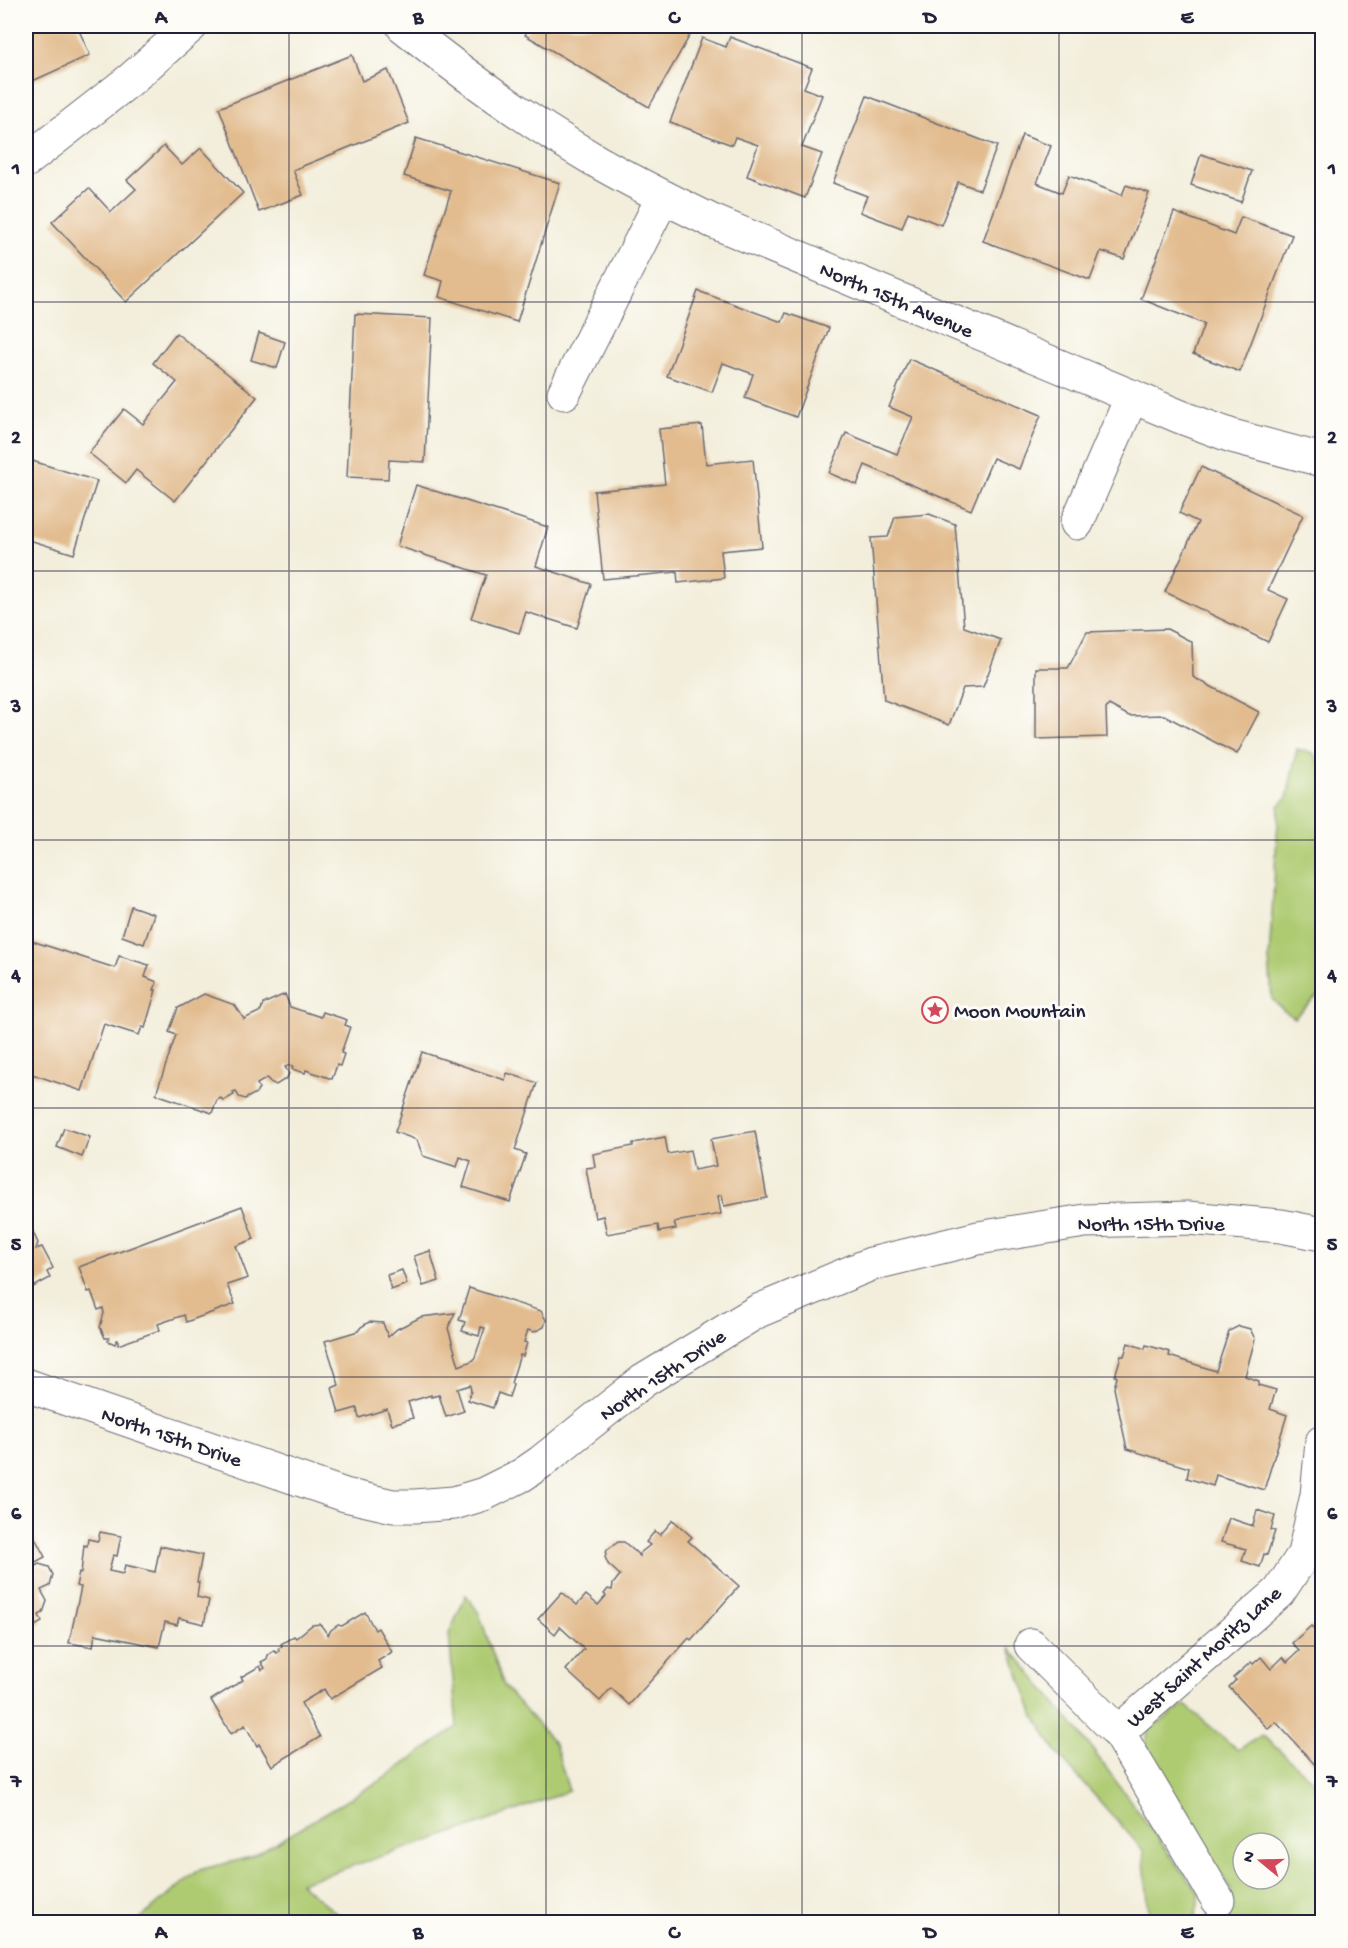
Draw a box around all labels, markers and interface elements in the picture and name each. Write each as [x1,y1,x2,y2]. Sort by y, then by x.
text: A [154,8,169,31]
text: B [412,8,424,31]
text: C [668,8,682,31]
text: D [921,8,937,31]
text: E [1181,8,1195,31]
text: 1 [11,159,20,182]
text: 1 [1327,159,1336,182]
street label: North 15th Avenue [815,259,977,346]
text: 2 [11,428,21,451]
text: 2 [1327,428,1337,451]
text: 3 [10,697,21,720]
text: 3 [1326,697,1337,720]
text: 4 [10,966,21,989]
text: 4 [1326,966,1337,989]
place icon: Moon Mountain [920,995,950,1025]
place label: Moon Mountain [954,1001,1085,1026]
street label: North 15th Drive [1078,1214,1226,1239]
text: 5 [11,1235,22,1258]
text: 5 [1327,1235,1338,1258]
street label: North 15th Drive [596,1325,733,1428]
street label: North 15th Drive [97,1404,246,1475]
text: 6 [11,1504,22,1527]
text: 6 [1327,1504,1338,1527]
street label: West Saint Moritz Lane [1123,1582,1289,1735]
text: 7 [10,1772,23,1795]
text: 7 [1326,1772,1339,1795]
north arrow [1231,1831,1291,1891]
text: N [1239,1849,1261,1865]
text: A [154,1923,169,1946]
text: B [412,1923,424,1946]
text: C [668,1923,682,1946]
text: D [921,1923,937,1946]
text: E [1181,1923,1195,1946]

